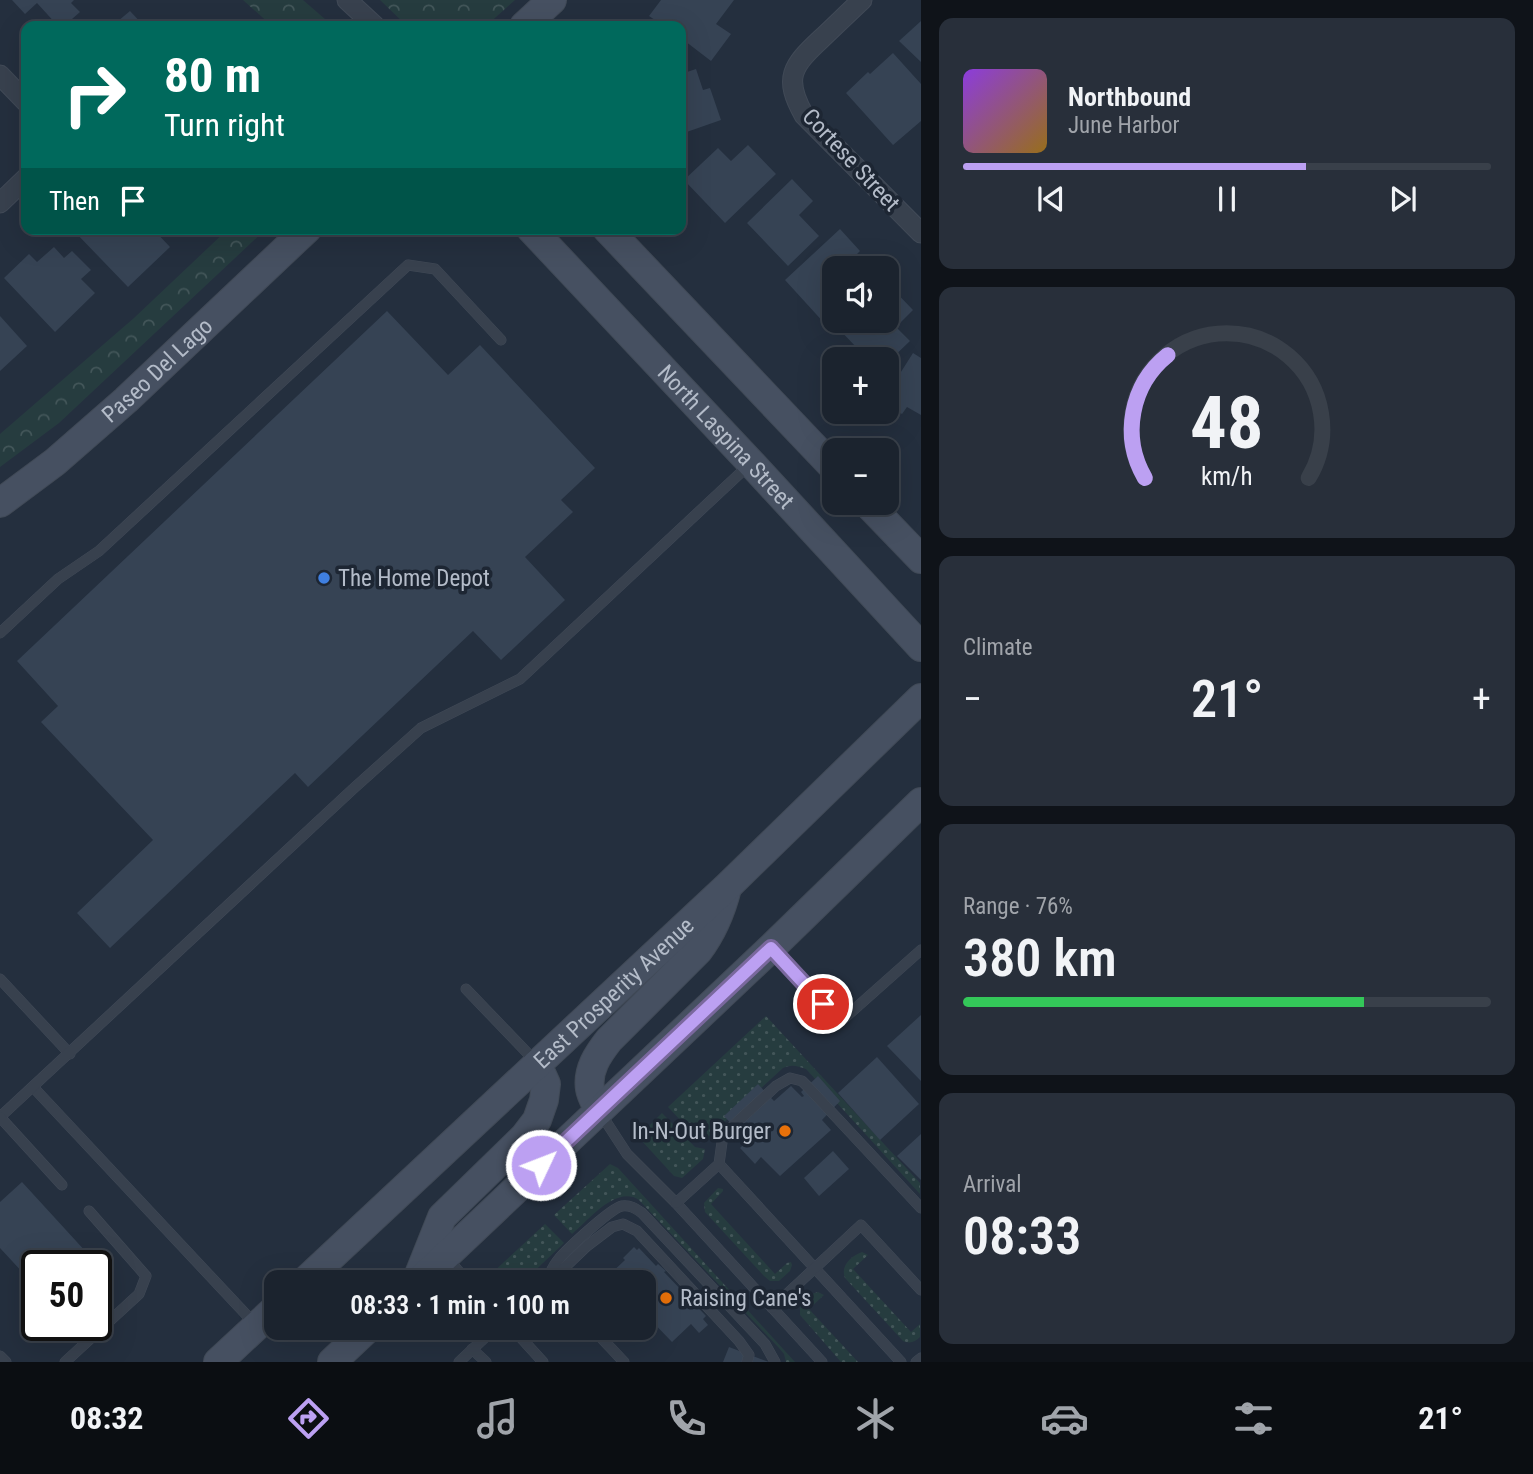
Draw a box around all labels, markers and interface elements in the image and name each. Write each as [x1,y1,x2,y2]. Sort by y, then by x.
text: 80 m [164,47,261,104]
icon: right [49,49,140,140]
text: Northbound [1068,82,1191,112]
street label: Cortese Street [797,103,905,217]
text: Turn right [164,106,285,144]
text: June Harbor [1068,112,1180,139]
icon: previous [1032,180,1070,218]
icon: pause [1208,180,1246,218]
icon: next [1384,180,1422,218]
icon: arrive [114,182,152,220]
text: Then [49,186,100,216]
map controls [822,256,899,515]
button: sound [822,256,899,333]
street label: Paseo Del Lago [96,312,218,428]
button: + [822,347,899,424]
street label: North Laspina Street [652,359,800,514]
text: 48 [1190,381,1264,467]
button: − [822,438,899,515]
text: km/h [1201,462,1253,491]
place label: The Home Depot [338,565,490,592]
marker: The Home Depot [316,570,332,586]
text: Climate [963,634,1033,661]
text: 21° [1191,669,1263,730]
text: − [963,677,982,721]
text: + [1472,677,1491,721]
text: Range · 76% [963,893,1073,920]
street label: East Prosperity Avenue [528,912,699,1074]
text: 380 km [963,928,1117,989]
pin [793,974,853,1034]
icon: arrive [804,985,842,1023]
place label: In-N-Out Burger [632,1118,771,1145]
marker: In-N-Out Burger [777,1123,793,1139]
position arrow [504,1128,578,1202]
text: Arrival [963,1171,1022,1198]
text: 08:33 [963,1206,1081,1267]
speed limit sign: 50 [21,1250,112,1341]
place label: Raising Cane's [680,1285,811,1312]
text: 08:33 · 1 min · 100 m [350,1290,570,1320]
marker: Raising Cane's [658,1290,674,1306]
icon: directions [284,1394,333,1443]
icon: music [473,1394,522,1443]
icon: phone [662,1394,711,1443]
icon: climate [851,1394,900,1443]
icon: car [1040,1394,1089,1443]
icon: filters [1229,1394,1278,1443]
text: 08:32 [70,1399,143,1437]
text: 21° [1418,1399,1463,1437]

